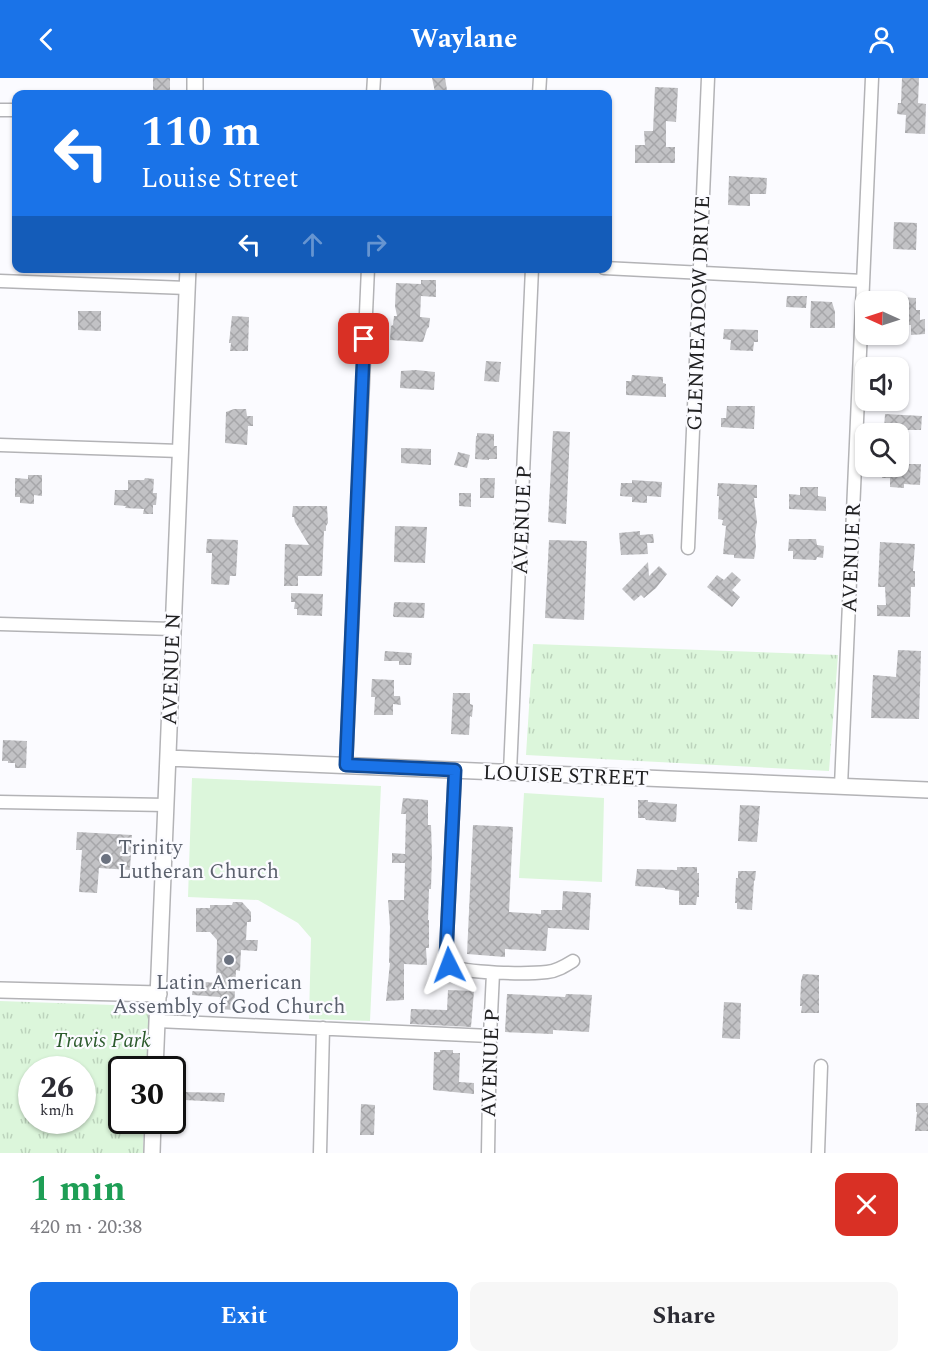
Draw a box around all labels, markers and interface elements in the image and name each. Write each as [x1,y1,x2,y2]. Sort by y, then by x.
text: Waylane [411,18,517,60]
icon: back [30,23,63,56]
icon: person [865,23,898,56]
text: 110 m [141,101,260,164]
icon: left [42,114,120,192]
text: Louise Street [141,158,299,200]
street label: GLENMEADOW DRIVE [679,195,719,431]
icon: left [233,228,266,261]
icon: ahead [296,228,329,261]
icon: right [359,228,392,261]
north arrow [855,291,909,345]
map controls [855,291,909,477]
pin [338,313,389,364]
icon: arrive [347,322,380,355]
button: sound [855,357,909,411]
button: search [855,423,909,477]
street label: AVENUE P [505,465,541,575]
street label: AVENUE R [834,503,870,613]
street label: AVENUE N [154,612,190,726]
street label: LOUISE STREET [482,757,649,795]
place label: Trinity Lutheran Church [118,832,279,888]
marker: Trinity Lutheran Church [99,852,113,866]
position arrow [417,933,481,997]
marker: Latin American Assembly of God Church [222,953,236,967]
place label: Latin American Assembly of God Church [113,967,345,1023]
street label: AVENUE P [473,1008,509,1118]
park label: Travis Park [53,1025,151,1057]
speed limit sign: 30 [108,1056,186,1134]
text: 26 [40,1065,74,1111]
text: km/h [40,1099,74,1122]
text: 1 min [30,1162,126,1217]
button: close [835,1173,898,1236]
text: 420 m · 20:38 [30,1212,142,1242]
button: Exit [30,1282,458,1351]
button: Share [470,1282,898,1351]

